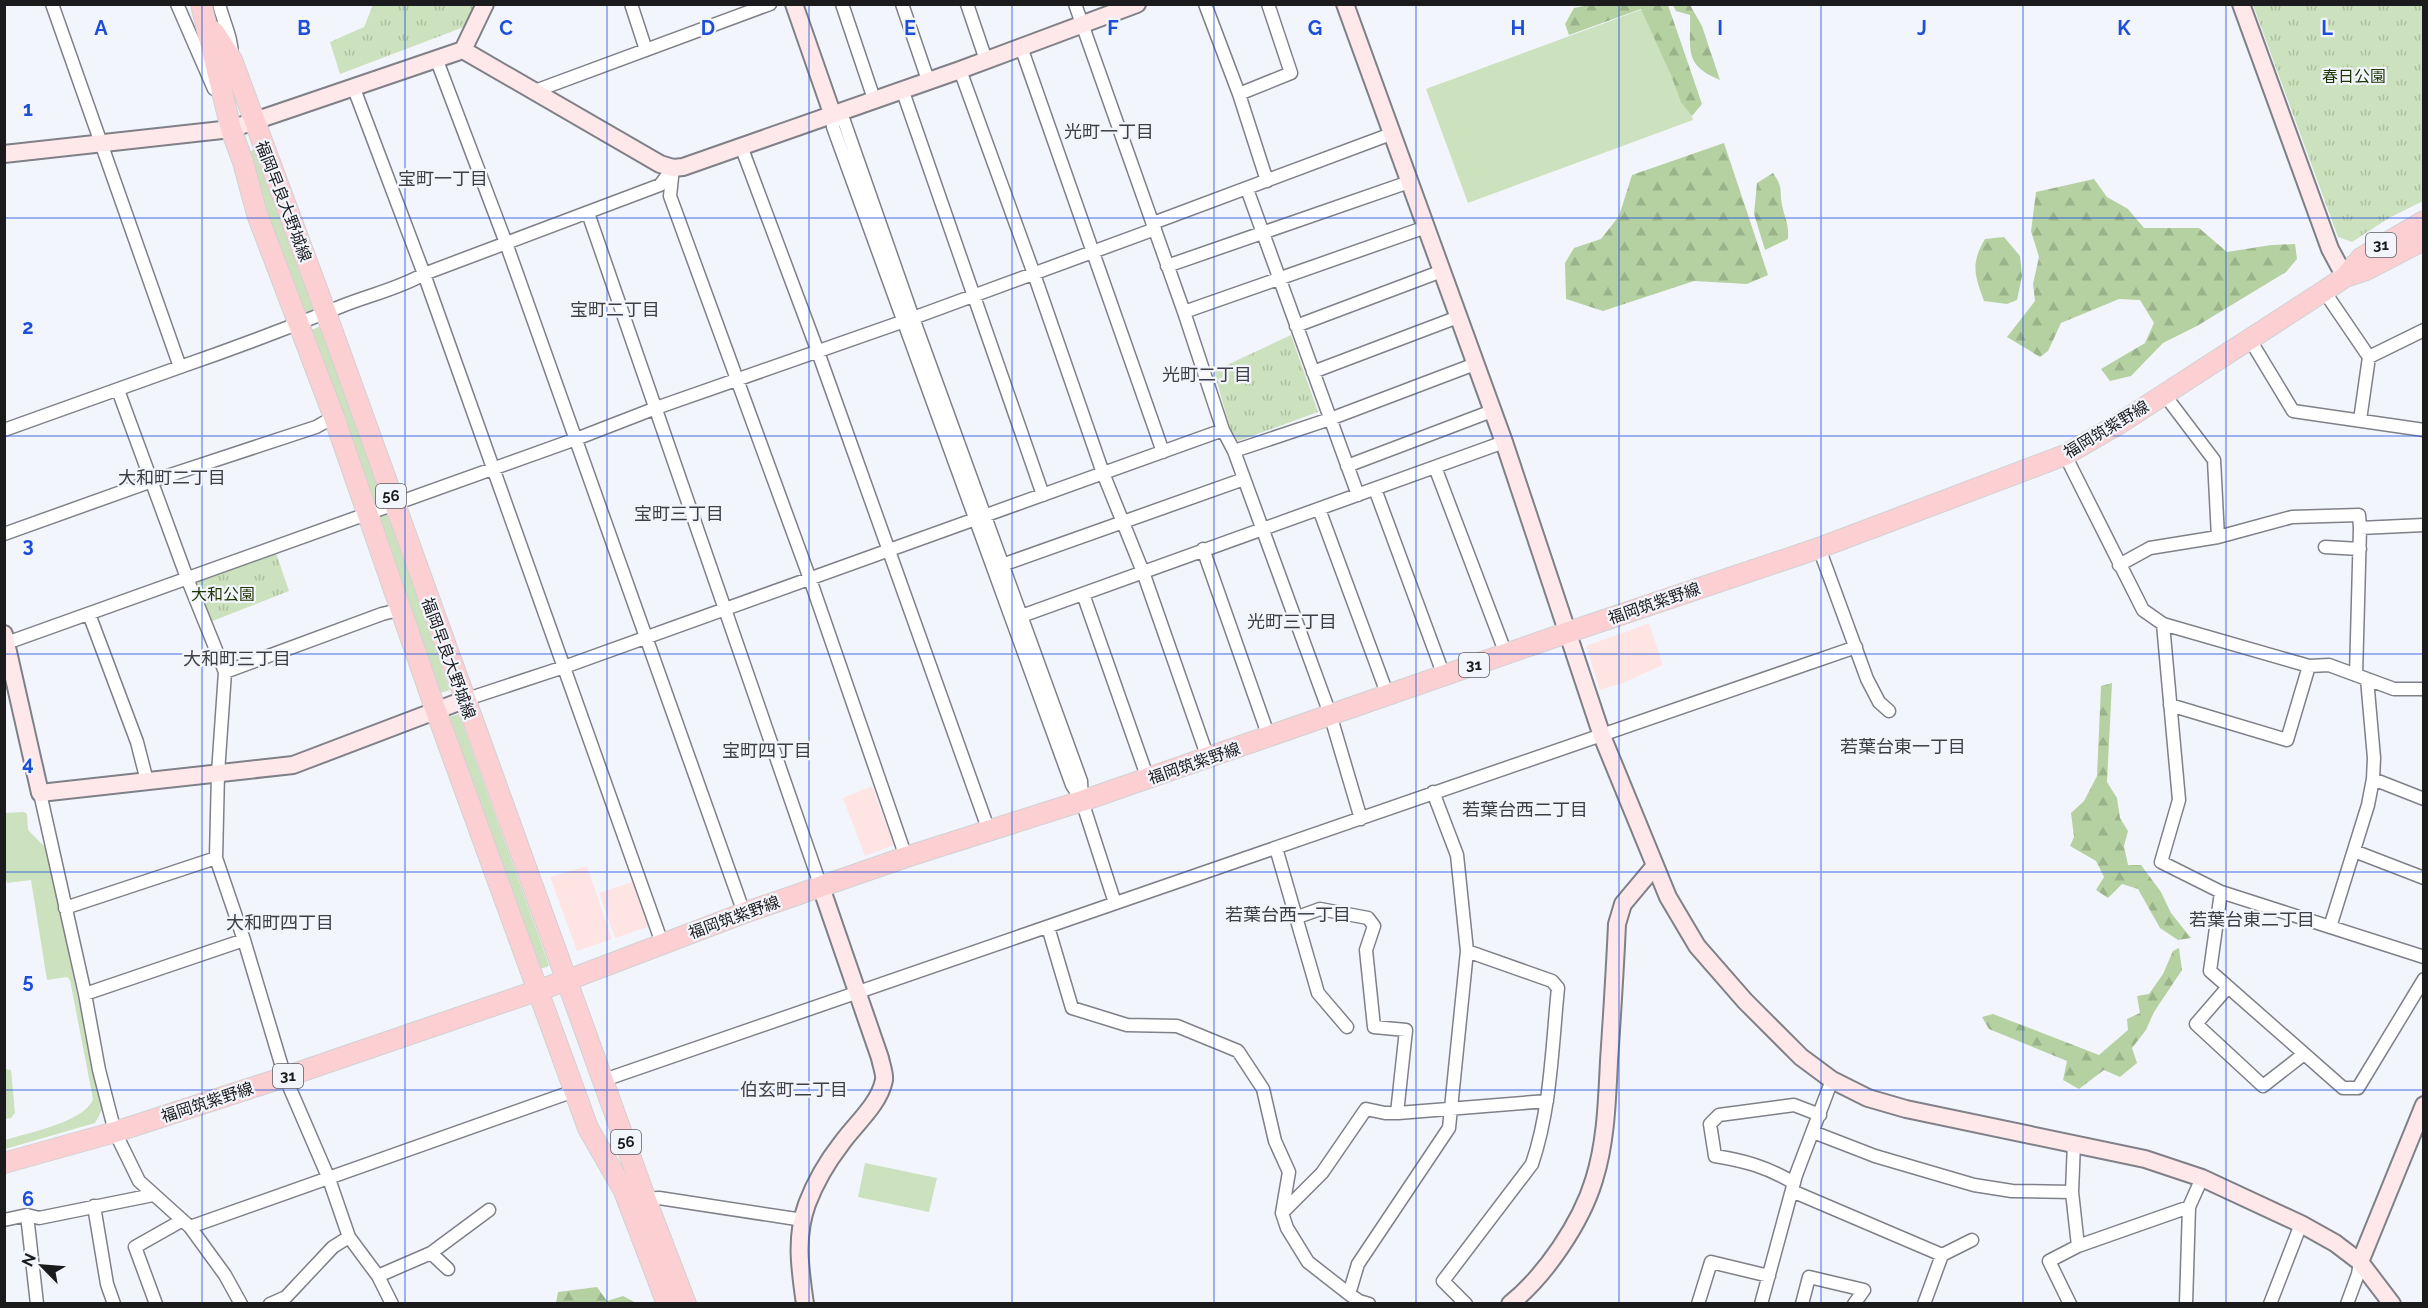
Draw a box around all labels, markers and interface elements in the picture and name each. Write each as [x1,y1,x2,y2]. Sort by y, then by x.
text: A [94,16,108,40]
text: B [297,16,311,40]
text: C [499,16,513,40]
text: D [701,16,715,40]
text: E [904,16,916,40]
text: F [1107,16,1119,40]
text: G [1308,16,1322,40]
text: H [1511,16,1525,40]
text: I [1717,16,1723,40]
text: J [1917,16,1927,40]
text: K [2117,16,2131,40]
text: L [2321,16,2333,40]
park label: 春日公園 [2322,67,2386,86]
text: 1 [23,97,33,121]
district label: 光町一丁目 [1064,121,1154,142]
street label: 福岡早良大野城線 [252,138,315,264]
district label: 宝町一丁目 [398,168,488,189]
road number: 31 [2366,233,2396,257]
district label: 宝町二丁目 [570,299,660,320]
text: 2 [22,315,34,339]
district label: 光町二丁目 [1162,364,1252,385]
street label: 福岡筑紫野線 [2060,397,2152,462]
district label: 大和町二丁目 [118,467,226,488]
road number: 56 [376,484,406,508]
district label: 宝町三丁目 [634,503,724,524]
text: 3 [22,533,34,557]
street label: 福岡筑紫野線 [1606,579,1703,628]
park label: 大和公園 [191,585,255,604]
street label: 福岡早良大野城線 [418,595,479,722]
district label: 光町三丁目 [1247,611,1337,632]
district label: 大和町三丁目 [183,648,291,669]
road number: 31 [1459,653,1489,677]
district label: 若葉台東一丁目 [1840,736,1966,757]
street label: 福岡筑紫野線 [1146,739,1243,788]
district label: 宝町四丁目 [722,740,812,761]
text: 4 [22,751,34,775]
district label: 若葉台西二丁目 [1462,799,1588,820]
street label: 福岡筑紫野線 [686,892,783,943]
district label: 若葉台西一丁目 [1225,904,1351,925]
district label: 若葉台東二丁目 [2189,909,2315,930]
district label: 大和町四丁目 [226,912,334,933]
text: 5 [22,969,34,993]
road number: 31 [273,1064,303,1088]
street label: 福岡筑紫野線 [159,1079,256,1126]
district label: 伯玄町二丁目 [740,1079,848,1100]
road number: 56 [611,1130,641,1154]
text: 6 [22,1187,34,1211]
north arrow [12,1236,72,1296]
text: N [18,1250,40,1269]

